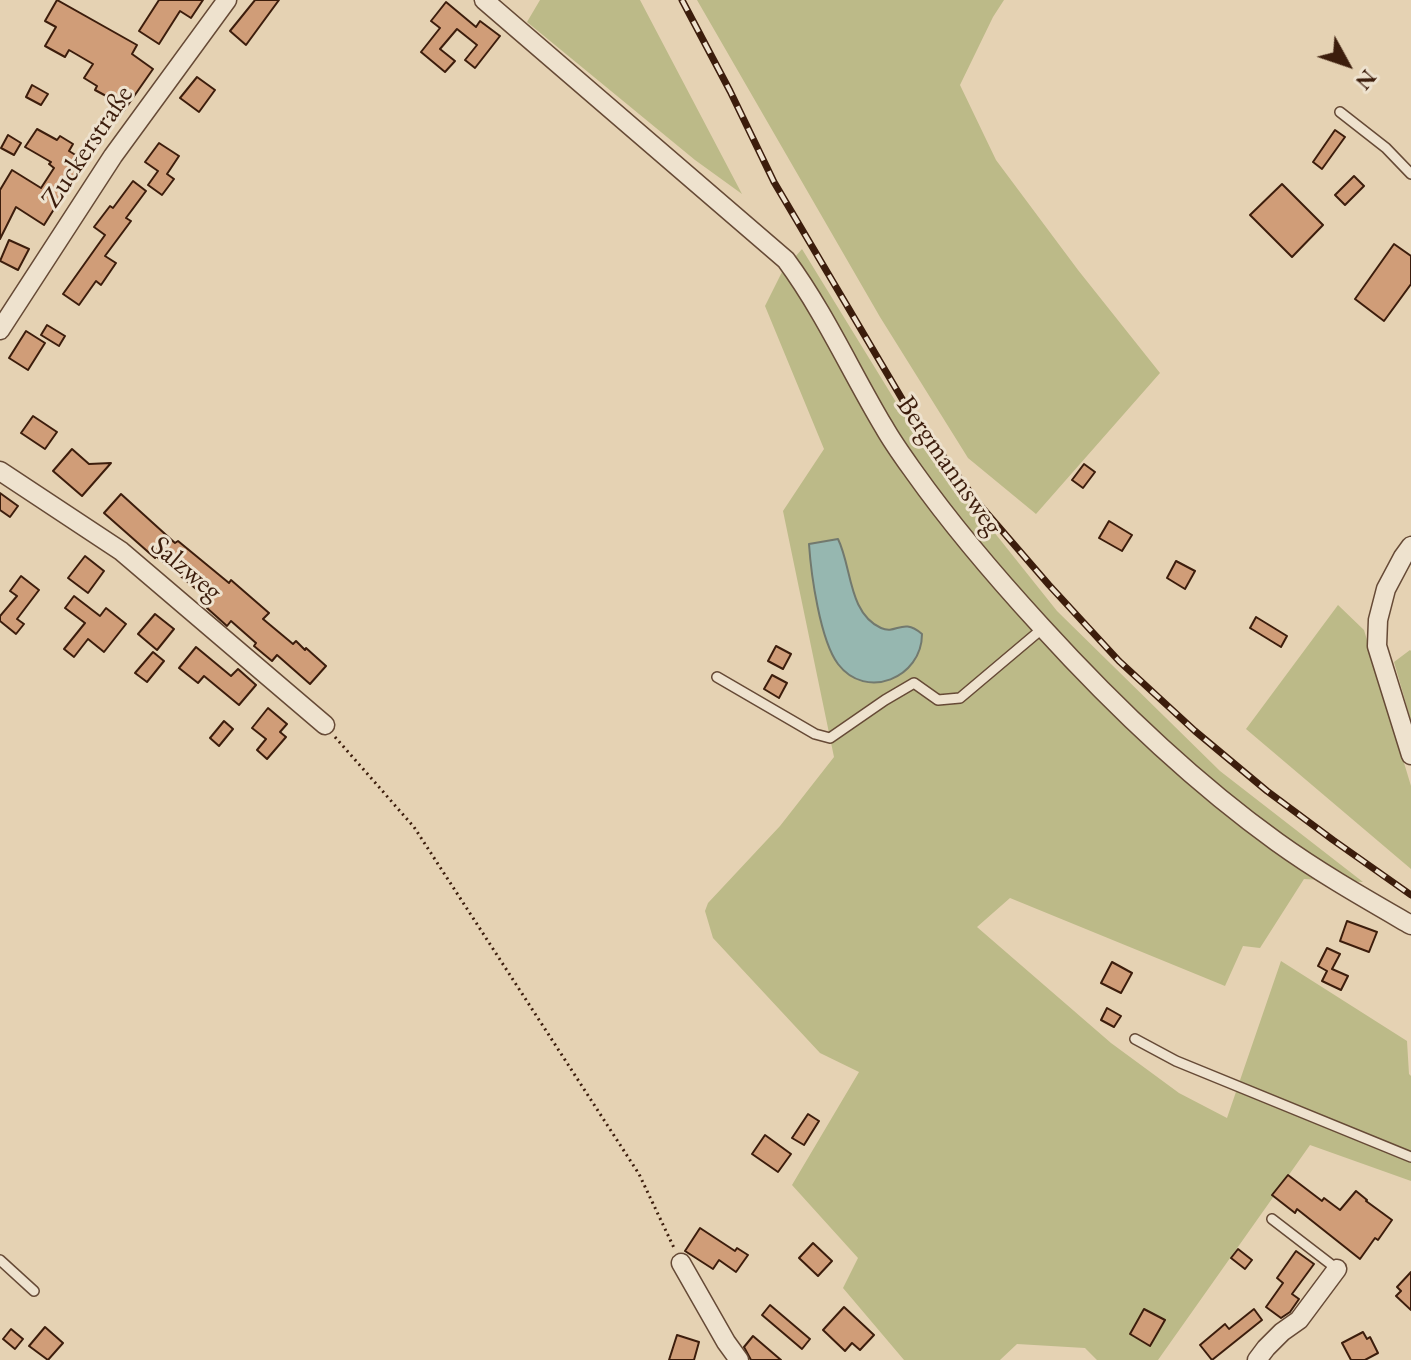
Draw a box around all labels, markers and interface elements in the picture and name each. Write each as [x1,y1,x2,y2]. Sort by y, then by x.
north arrow [1307,24,1387,104]
text: N [1349,64,1383,96]
street label: Zuckerstraße [35,80,141,214]
street label: Bergmannsweg [889,390,1009,542]
street label: Salzweg [143,529,229,609]

